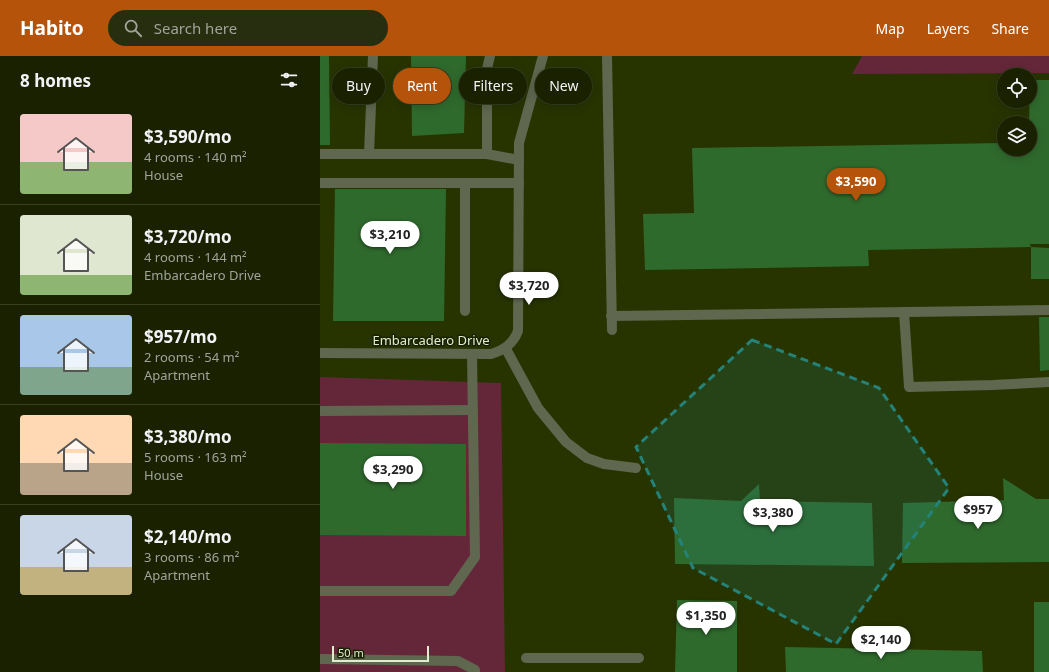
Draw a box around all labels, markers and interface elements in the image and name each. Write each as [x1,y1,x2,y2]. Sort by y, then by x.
search box [108,10,388,46]
text: Habito [20,15,84,41]
icon: search [122,17,144,39]
text: Search here [154,18,237,38]
text: Map [876,19,905,38]
text: Layers [927,19,969,38]
text: Share [991,19,1029,38]
chip: Buy [332,68,385,104]
chip: Rent [393,68,451,104]
chip: Filters [459,68,527,104]
chip: New [535,68,592,104]
map controls [997,68,1037,156]
button: locate [997,68,1037,108]
text: 8 homes [20,69,91,92]
icon: filters [278,69,300,91]
button: layers [997,116,1037,156]
text: $3,590/mo [144,125,232,148]
icon: home [52,130,100,178]
text: 4 rooms · 140 m² [144,148,247,166]
text: House [144,166,183,184]
pin: $3,590 [823,168,889,202]
text: $3,590 [836,172,876,190]
pin: $3,210 [357,221,423,255]
text: $3,720/mo [144,225,232,248]
text: $3,210 [370,225,410,243]
icon: home [52,231,100,279]
text: 4 rooms · 144 m² [144,248,247,266]
text: Embarcadero Drive [144,266,261,284]
pin: $3,720 [496,272,562,306]
text: $3,720 [509,276,549,294]
text: $957/mo [144,325,217,348]
icon: home [52,331,100,379]
street label: Embarcadero Drive [372,331,490,349]
text: 2 rooms · 54 m² [144,348,239,366]
text: Apartment [144,366,210,384]
text: $3,380/mo [144,425,232,448]
icon: home [52,431,100,479]
text: 5 rooms · 163 m² [144,448,247,466]
pin: $3,290 [360,456,426,490]
text: $3,290 [373,460,413,478]
text: House [144,466,183,484]
pin: $957 [954,496,1002,530]
pin: $3,380 [740,499,806,533]
text: $957 [963,500,993,518]
text: $3,380 [753,503,793,521]
text: $2,140/mo [144,525,232,548]
icon: home [52,531,100,579]
text: 3 rooms · 86 m² [144,548,239,566]
text: Apartment [144,566,210,584]
pin: $1,350 [673,602,739,636]
text: $1,350 [686,606,726,624]
pin: $2,140 [848,626,914,660]
text: $2,140 [861,630,901,648]
scale bar [332,644,429,663]
text: 50 m [338,645,364,660]

